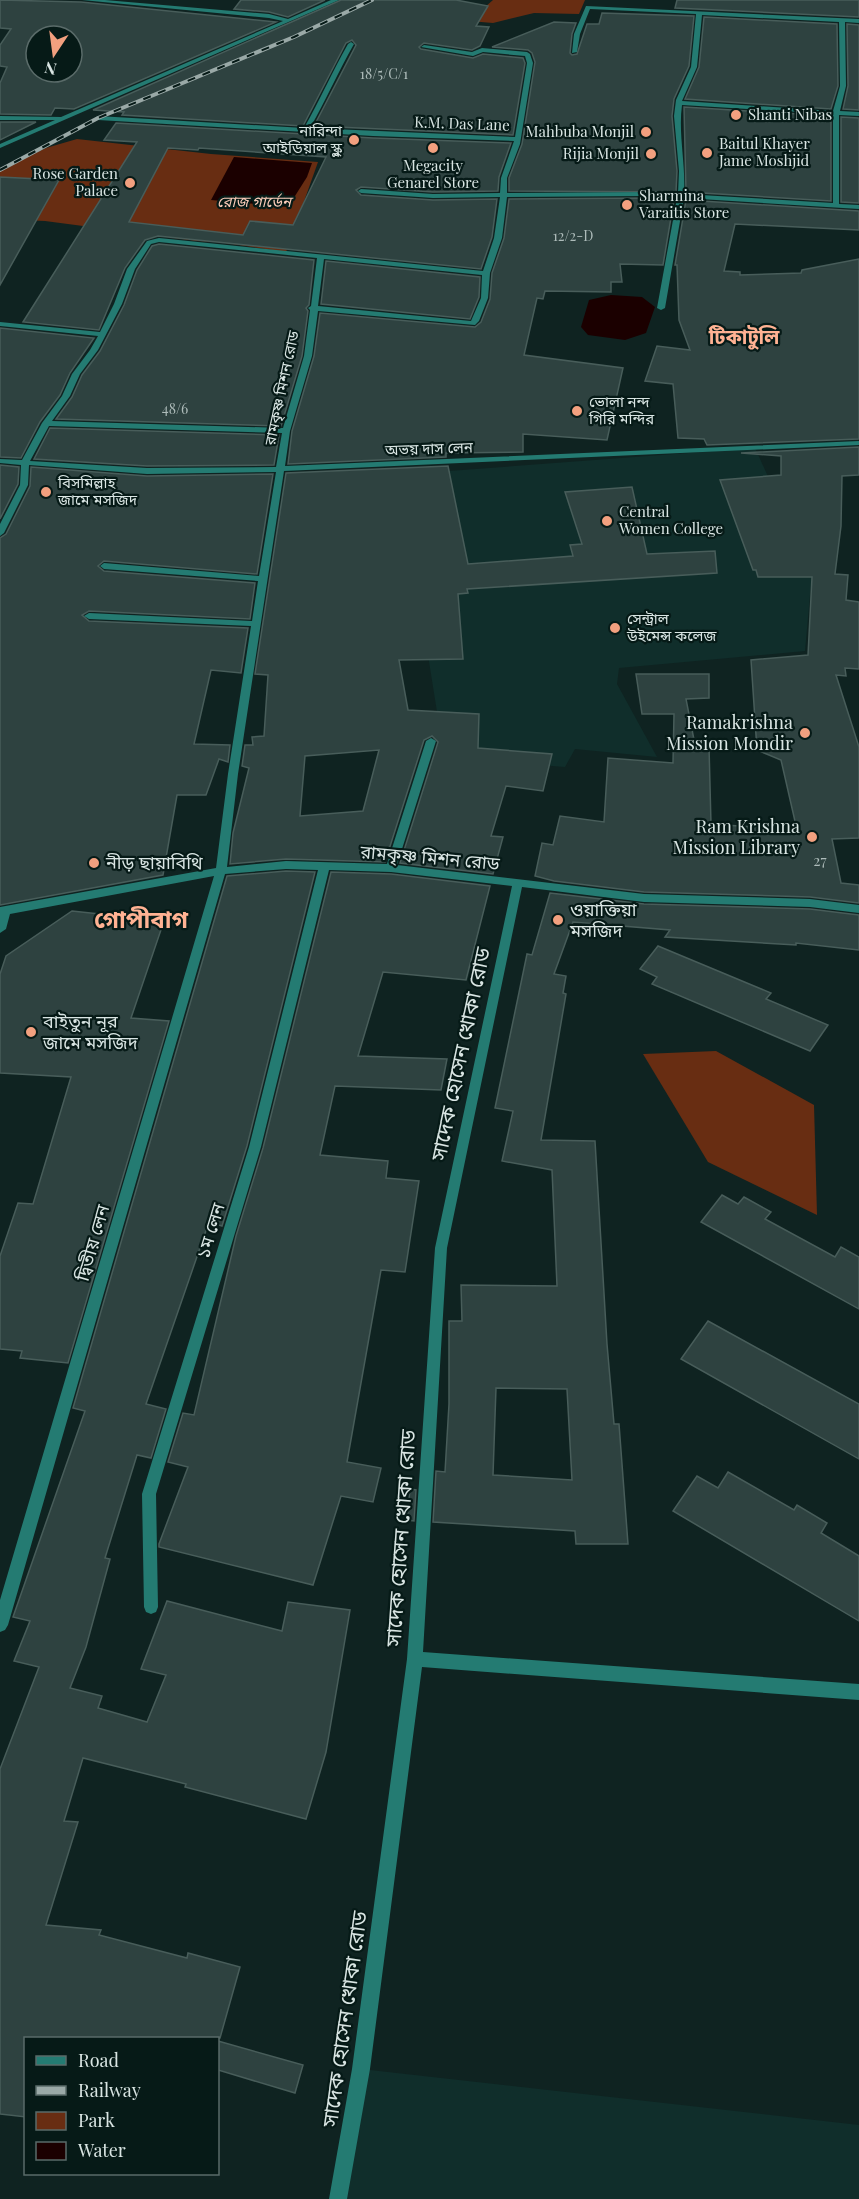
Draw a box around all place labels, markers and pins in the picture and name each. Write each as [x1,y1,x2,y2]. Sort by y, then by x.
place label: Shanti Nibas [748,104,832,124]
marker: Shanti Nibas [729,108,743,122]
place label: নারিন্দা আইডিয়াল স্কুল [262,120,343,157]
place label: Mahbuba Monjil [525,121,634,141]
marker: Mahbuba Monjil [639,125,653,139]
marker: নারিন্দা আইডিয়াল স্কুল [347,133,361,147]
place label: Baitul Khayer Jame Moshjid [718,133,810,170]
marker: Megacity Genarel Store [426,141,440,155]
place label: Rijia Monjil [563,143,639,163]
marker: Baitul Khayer Jame Moshjid [700,146,714,160]
marker: Rijia Monjil [644,147,658,161]
place label: Megacity Genarel Store [387,155,479,192]
place label: Rose Garden Palace [32,163,118,200]
marker: Rose Garden Palace [123,176,137,190]
place label: Sharmina Varaitis Store [638,185,729,222]
marker: Sharmina Varaitis Store [620,198,634,212]
place label: ভোলা নন্দ গিরি মন্দির [588,391,655,428]
marker: ভোলা নন্দ গিরি মন্দির [570,404,584,418]
place label: বিসমিল্লাহ জামে মসজিদ [57,472,138,509]
marker: বিসমিল্লাহ জামে মসজিদ [39,485,53,499]
place label: Central Women College [618,501,723,538]
marker: Central Women College [600,514,614,528]
place label: সেন্ট্রাল উইমেন্স কলেজ [626,608,718,645]
marker: সেন্ট্রাল উইমেন্স কলেজ [608,621,622,635]
place label: Ramakrishna Mission Mondir [666,710,793,755]
marker: Ramakrishna Mission Mondir [798,726,812,740]
place label: Ram Krishna Mission Library [673,814,800,859]
marker: Ram Krishna Mission Library [805,830,819,844]
place label: নীড় ছায়াবিথি [105,850,203,874]
marker: নীড় ছায়াবিথি [87,856,101,870]
place label: ওয়াক্তিয়া মসজিদ [569,897,637,942]
marker: ওয়াক্তিয়া মসজিদ [551,913,565,927]
place label: বাইতুন নূর জামে মসজিদ [42,1009,139,1054]
marker: বাইতুন নূর জামে মসজিদ [24,1025,38,1039]

